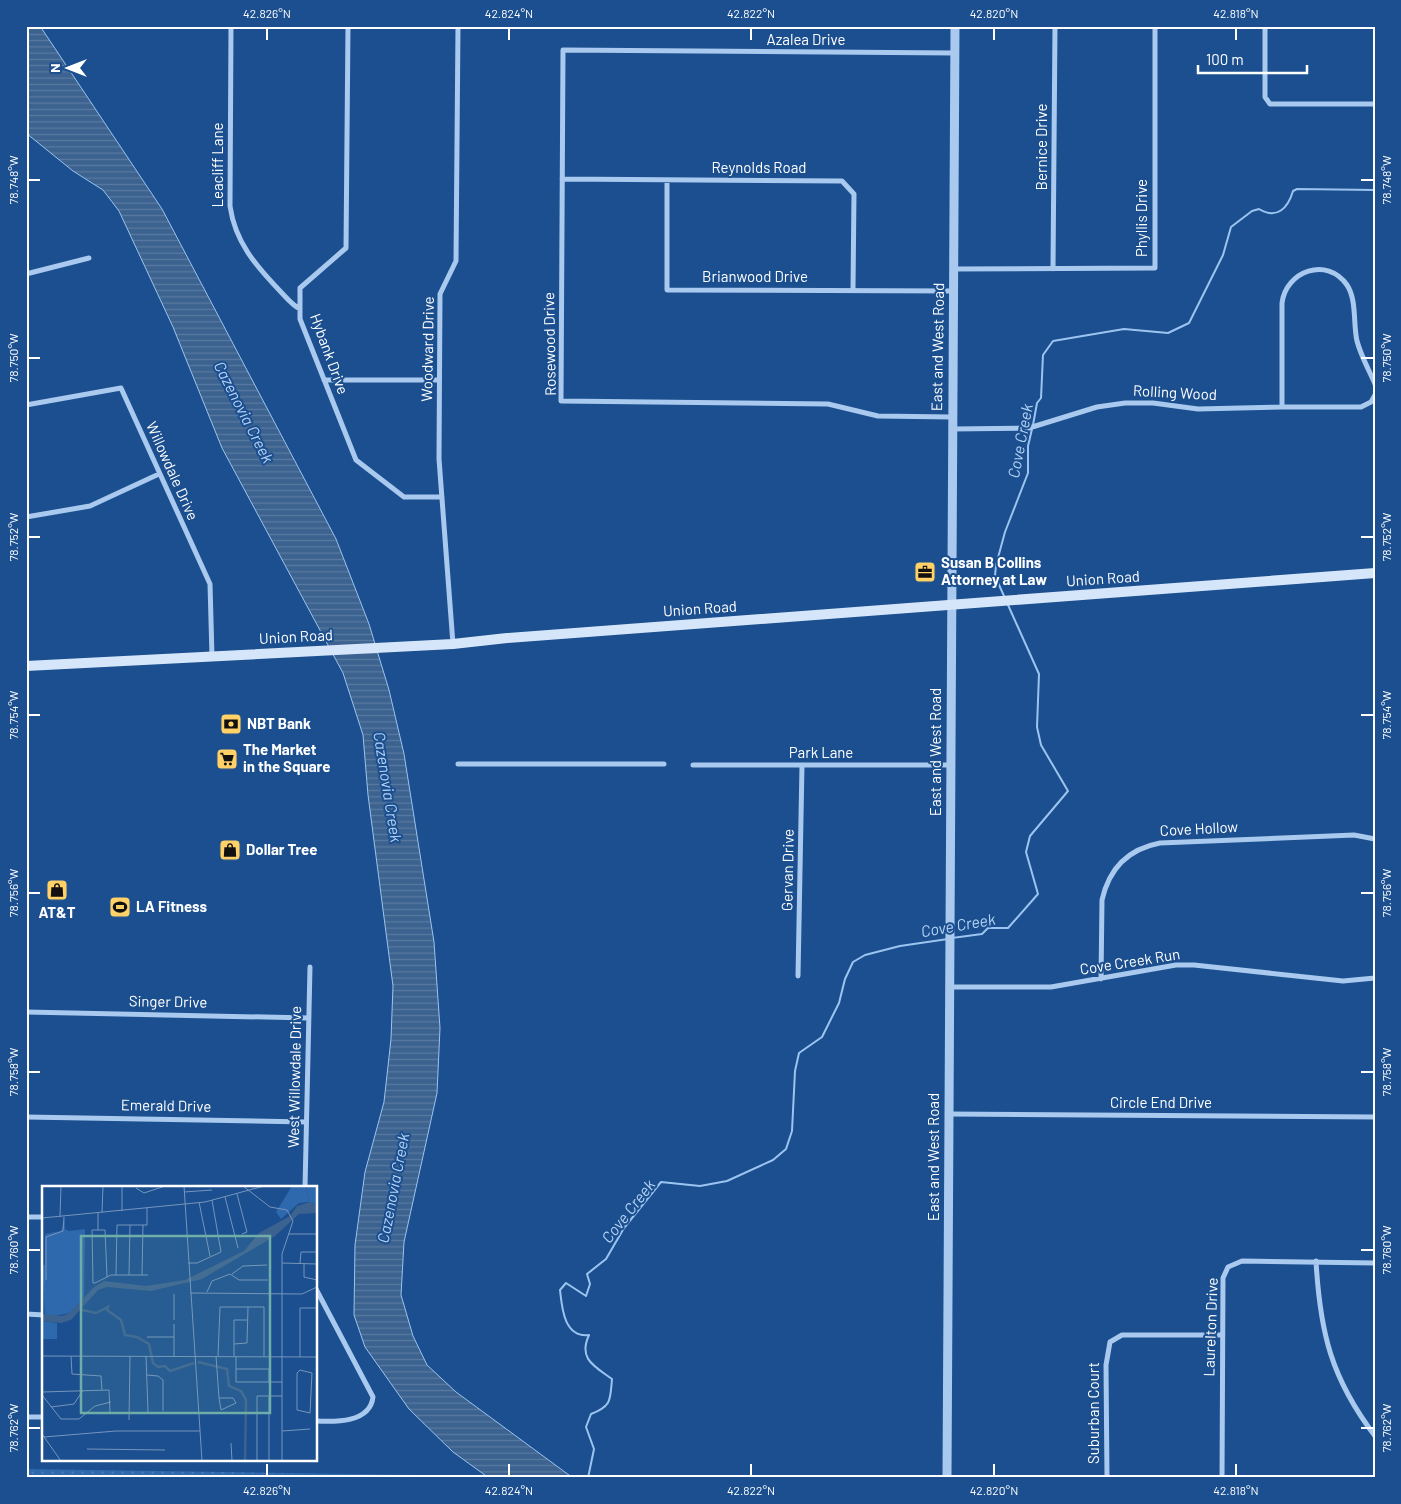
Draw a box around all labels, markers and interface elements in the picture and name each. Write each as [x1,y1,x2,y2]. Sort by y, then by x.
text: 42.826°N [243,6,291,20]
text: 42.824°N [485,6,533,20]
text: 42.822°N [727,6,775,20]
text: 42.820°N [970,6,1018,20]
text: 42.818°N [1213,6,1259,20]
street label: Azalea Drive [767,30,845,48]
north arrow [42,42,92,92]
scale bar [1198,42,1307,74]
text: 100 m [1206,50,1244,68]
text: N [46,63,63,73]
street label: Bernice Drive [1032,104,1050,190]
street label: Leacliff Lane [208,122,226,208]
text: 78.748°W [6,155,20,204]
text: 78.748°W [1379,155,1393,204]
street label: Reynolds Road [711,158,807,176]
street label: Phyllis Drive [1132,179,1150,257]
street label: Brianwood Drive [702,267,808,285]
street label: East and West Road [927,283,947,411]
street label: Rosewood Drive [539,292,559,396]
street label: Woodward Drive [417,296,437,402]
street label: Hybank Drive [307,311,353,396]
text: 78.750°W [6,333,20,383]
text: 78.750°W [1379,333,1393,383]
water label: Cazenovia Creek [211,358,278,466]
street label: Rolling Wood [1133,381,1218,403]
water label: Cove Creek [1003,402,1036,480]
street label: Willowdale Drive [143,418,203,523]
text: 78.752°W [6,512,20,561]
text: 78.752°W [1379,512,1393,561]
place label: Susan B Collins Attorney at Law [941,553,1047,588]
office icon: Susan B Collins Attorney at Law [913,560,937,584]
street label: Union Road [1065,566,1140,590]
street label: Union Road [662,596,737,620]
street label: Union Road [258,625,333,647]
street label: East and West Road [926,688,944,816]
text: 78.754°W [6,690,20,739]
text: 78.754°W [1379,690,1393,739]
bank icon: NBT Bank [219,712,243,736]
place label: NBT Bank [247,714,311,732]
water label: Cazenovia Creek [370,730,407,844]
place label: The Market in the Square [243,740,330,775]
street label: Park Lane [789,743,853,761]
supermarket icon: The Market in the Square [215,747,239,771]
street label: Cove Hollow [1159,817,1239,839]
street label: Gervan Drive [777,829,797,911]
shop icon: Dollar Tree [218,838,242,862]
place label: Dollar Tree [246,840,317,858]
text: 78.756°W [6,868,20,917]
text: 78.756°W [1379,868,1393,917]
shop icon: AT&T [45,878,69,902]
sports icon: LA Fitness [108,895,132,919]
place label: LA Fitness [136,897,207,915]
place label: AT&T [39,903,76,921]
water label: Cove Creek [919,909,997,940]
street label: Cove Creek Run [1078,944,1181,978]
street label: Singer Drive [129,991,207,1011]
street label: West Willowdale Drive [284,1006,304,1148]
text: 78.758°W [6,1047,20,1096]
text: 78.758°W [1379,1047,1393,1096]
street label: East and West Road [924,1093,942,1221]
street label: Circle End Drive [1110,1093,1212,1111]
street label: Emerald Drive [121,1095,211,1115]
water label: Cazenovia Creek [373,1131,413,1244]
water label: Cove Creek [597,1175,658,1246]
inset map [42,1186,318,1462]
text: 78.760°W [6,1225,20,1275]
text: 78.760°W [1379,1225,1393,1275]
street label: Laurelton Drive [1199,1277,1221,1377]
street label: Suburban Court [1084,1362,1102,1464]
text: 78.762°W [6,1403,20,1452]
text: 78.762°W [1379,1403,1393,1452]
text: 42.826°N [243,1483,291,1497]
text: 42.824°N [485,1483,533,1497]
text: 42.822°N [727,1483,775,1497]
text: 42.820°N [970,1483,1018,1497]
text: 42.818°N [1213,1483,1259,1497]

